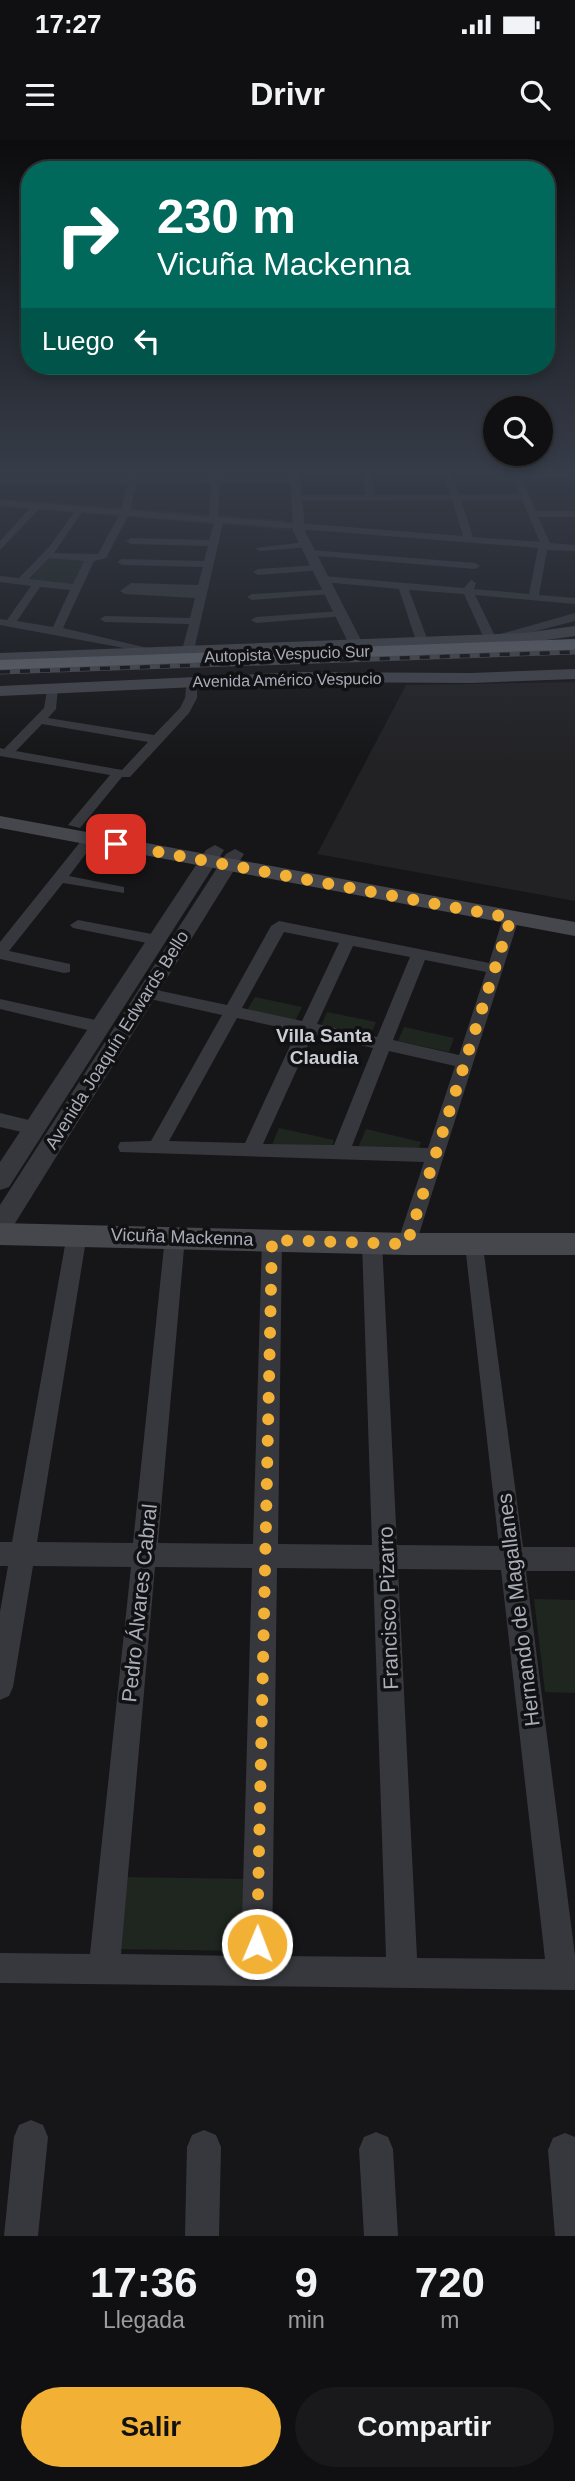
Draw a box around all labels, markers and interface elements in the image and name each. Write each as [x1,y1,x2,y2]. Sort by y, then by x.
text: 17:27 [35,9,102,39]
icon: menu [21,76,59,114]
text: Drivr [250,76,325,112]
icon: search [516,76,554,114]
icon: right [42,189,133,280]
text: 230 m [157,189,296,243]
text: Vicuña Mackenna [157,246,411,282]
icon: left [128,322,166,360]
text: Luego [42,326,114,356]
map controls [483,396,553,466]
button: search [483,396,553,466]
street label: Autopista Vespucio Sur [204,643,371,665]
street label: Avenida Américo Vespucio [192,670,382,690]
pin [86,814,146,874]
icon: arrive [97,825,135,863]
street label: Avenida Joaquín Edwards Bello [41,927,193,1153]
district label: Villa Santa Claudia [276,1025,372,1068]
street label: Vicuña Mackenna [110,1225,255,1250]
street label: Hernando de Magallanes [492,1492,544,1728]
street label: Pedro Álvares Cabral [117,1503,161,1703]
street label: Francisco Pizarro [374,1526,402,1690]
position arrow [220,1907,294,1981]
text: 17:36 [90,2259,198,2306]
text: 9 [294,2259,318,2306]
text: 720 [415,2259,485,2306]
text: Llegada [103,2307,185,2333]
text: min [288,2307,325,2333]
text: m [440,2307,459,2333]
button: Salir [21,2387,281,2467]
button: Compartir [295,2387,554,2467]

